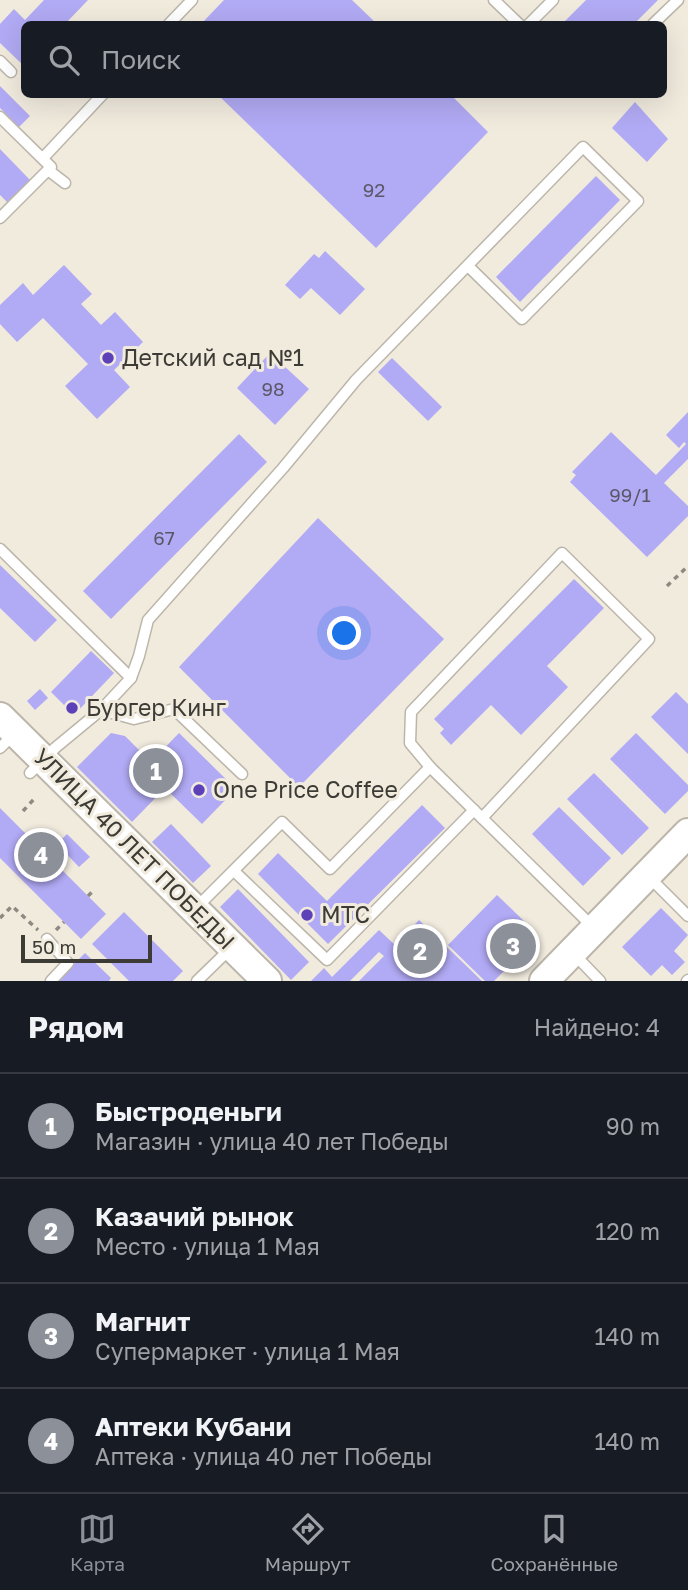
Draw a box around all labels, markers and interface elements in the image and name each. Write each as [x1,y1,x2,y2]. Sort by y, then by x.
search box [21,21,667,98]
icon: search [45,41,83,79]
text: Поиск [101,44,181,75]
house number: 92 [363,178,385,201]
place label: Детский сад №1 [122,343,304,371]
marker: Детский сад №1 [100,350,116,366]
house number: 98 [261,377,285,400]
house number: 99/1 [609,483,651,506]
house number: 67 [153,526,175,549]
your location [327,616,361,650]
place label: Бургер Кинг [86,693,226,721]
marker: Бургер Кинг [64,700,80,716]
street label: УЛИЦА 40 ЛЕТ ПОБЕДЫ [28,743,240,955]
pin: 1 [133,745,179,797]
place label: One Price Coffee [213,775,398,803]
marker: One Price Coffee [191,782,207,798]
pin: 4 [18,829,64,881]
place label: МТС [321,900,370,928]
marker: МТС [299,907,315,923]
pin: 3 [490,920,536,972]
pin: 2 [397,925,443,977]
scale bar [21,932,152,964]
text: 50 m [32,935,76,958]
text: Рядом [28,1009,124,1045]
text: Найдено: 4 [534,1013,660,1041]
text: Быстроденьги [95,1096,282,1127]
text: 1 [45,1112,57,1140]
text: 90 m [606,1112,660,1140]
text: Магазин · улица 40 лет Победы [95,1127,449,1155]
text: Казачий рынок [95,1201,294,1232]
text: 2 [44,1217,58,1245]
text: 120 m [595,1217,660,1245]
text: Место · улица 1 Мая [95,1232,320,1260]
text: Магнит [95,1306,190,1337]
text: 3 [44,1322,58,1350]
text: 140 m [594,1322,660,1350]
text: Супермаркет · улица 1 Мая [95,1337,400,1365]
text: Аптеки Кубани [95,1411,291,1442]
text: 4 [44,1427,58,1455]
text: 140 m [594,1427,660,1455]
text: Аптека · улица 40 лет Победы [95,1442,432,1470]
tab: Карта [70,1510,125,1575]
tab: Маршрут [265,1510,351,1575]
tab: Сохранённые [491,1510,618,1575]

